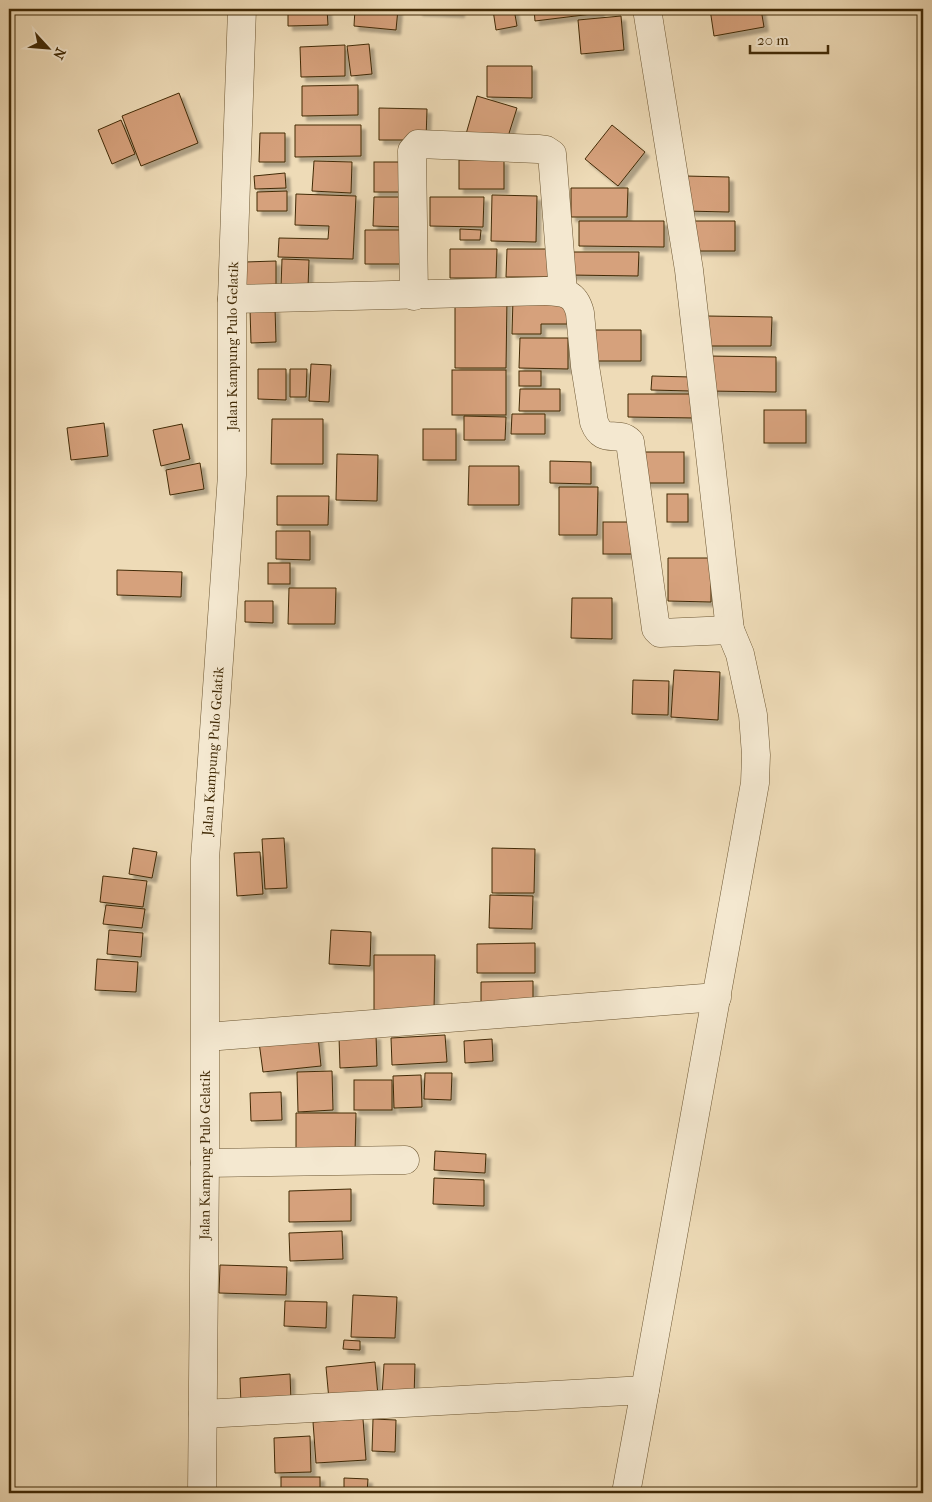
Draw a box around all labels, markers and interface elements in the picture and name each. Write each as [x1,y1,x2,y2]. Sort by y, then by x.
north arrow [22,22,72,72]
scale bar [750,22,827,54]
text: 20 m [757,31,789,49]
text: N [49,45,69,62]
street label: Jalan Kampung Pulo Gelatik [224,260,242,432]
street label: Jalan Kampung Pulo Gelatik [198,665,227,837]
street label: Jalan Kampung Pulo Gelatik [196,1070,214,1241]

